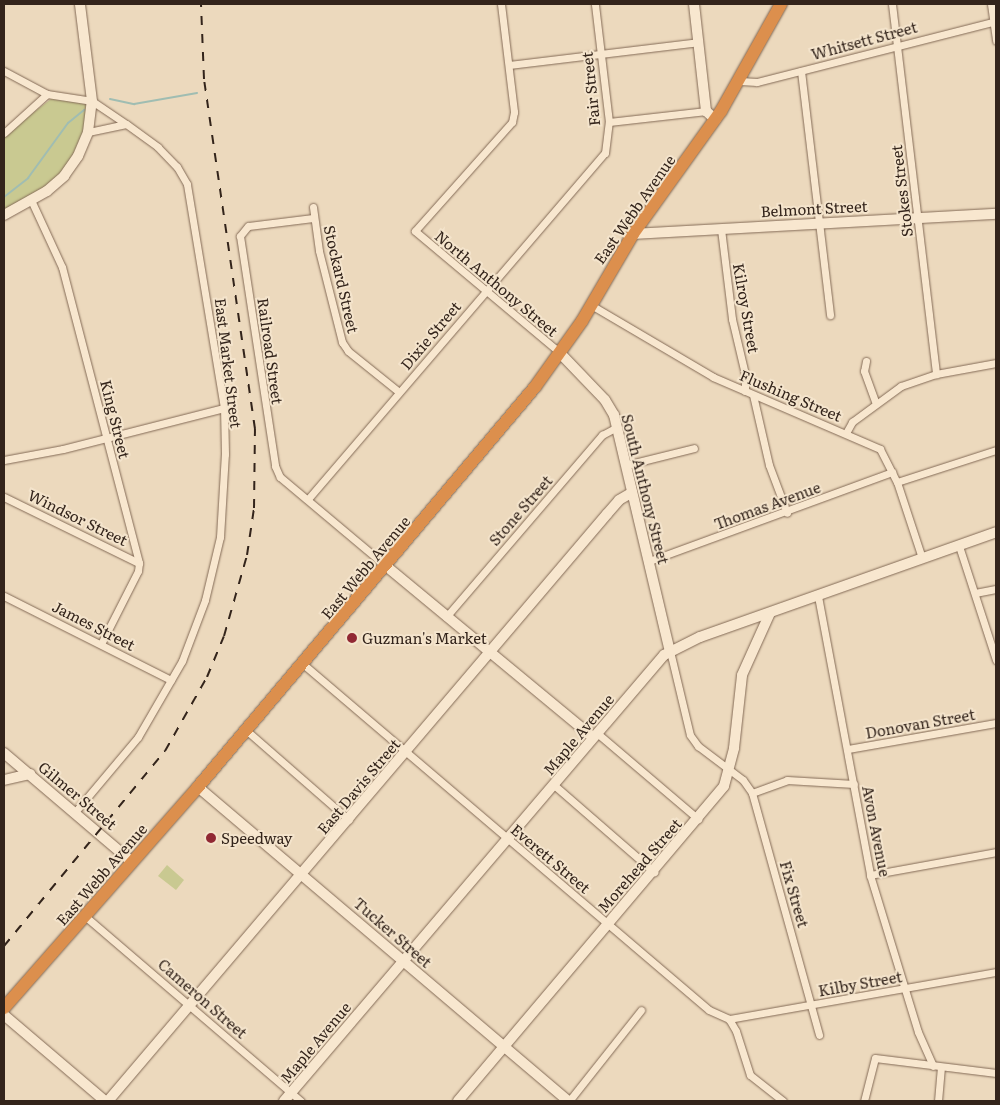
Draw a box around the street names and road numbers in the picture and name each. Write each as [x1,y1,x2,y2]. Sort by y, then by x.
street label: Whitsett Street [809,17,919,63]
street label: Fair Street [577,51,603,127]
street label: Stokes Street [886,144,916,238]
street label: East Webb Avenue [590,151,678,267]
street label: Belmont Street [760,196,868,220]
street label: Stockard Street [321,223,363,335]
street label: North Anthony Street [432,226,562,340]
street label: Kilroy Street [730,261,764,355]
street label: East Market Street [212,297,246,429]
street label: Railroad Street [255,297,287,405]
street label: Dixie Street [396,297,464,373]
street label: Flushing Street [737,365,845,425]
street label: King Street [98,378,134,460]
street label: South Anthony Street [619,412,673,566]
street label: Stone Street [485,471,555,549]
street label: Thomas Avenue [711,477,823,533]
street label: Windsor Street [25,485,131,549]
street label: East Webb Avenue [317,512,413,622]
street label: James Street [50,596,138,654]
street label: Maple Avenue [539,690,617,778]
street label: Donovan Street [864,705,976,741]
street label: East Davis Street [313,735,403,837]
street label: Gilmer Street [35,757,121,833]
street label: Avon Avenue [859,784,895,878]
street label: Morehead Street [593,814,685,916]
street label: East Webb Avenue [52,819,150,929]
street label: Everett Street [508,820,594,896]
street label: Fix Street [777,859,813,929]
street label: Tucker Street [350,893,436,971]
street label: Cameron Street [155,955,251,1041]
street label: Kilby Street [817,967,903,999]
street label: Maple Avenue [276,998,354,1086]

